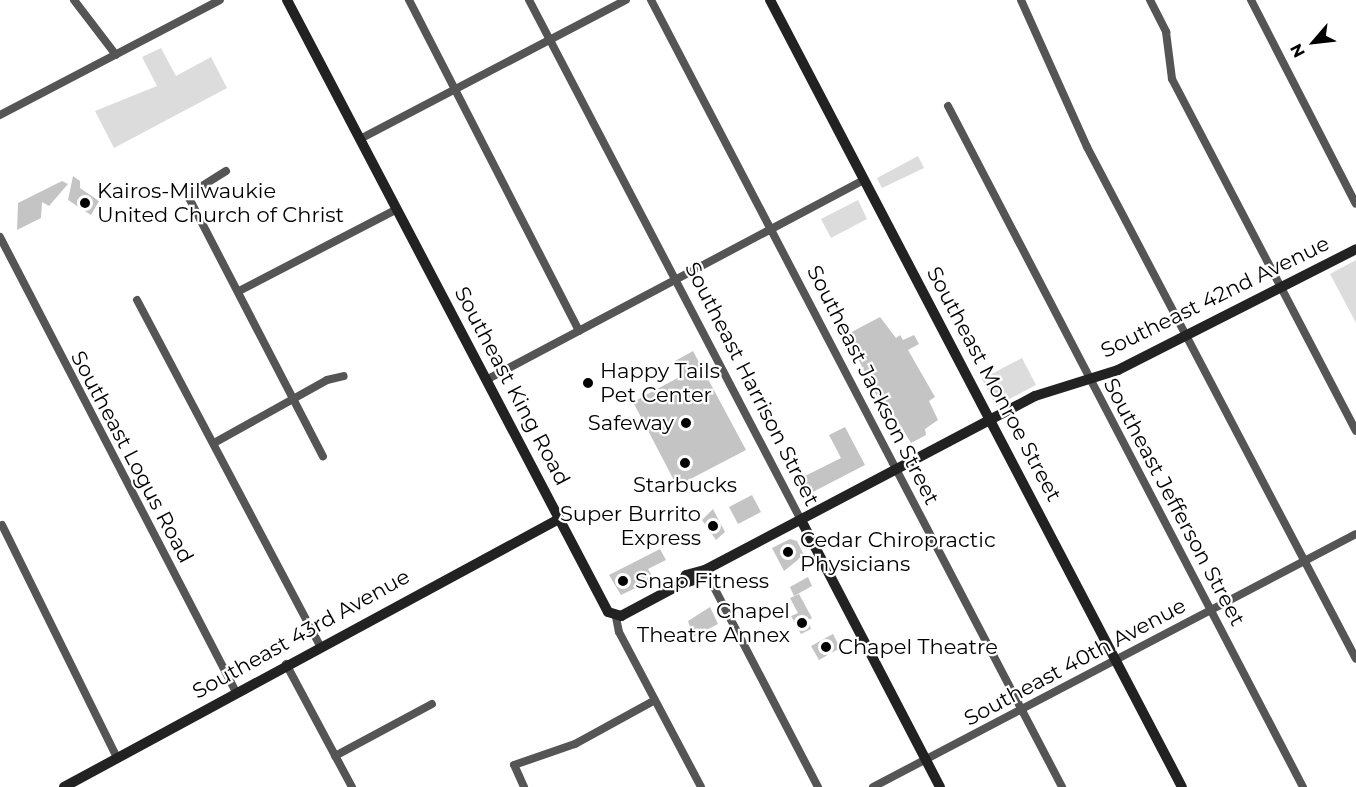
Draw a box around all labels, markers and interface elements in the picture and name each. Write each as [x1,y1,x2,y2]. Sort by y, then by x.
north arrow [1284,12,1344,72]
text: N [1286,41,1309,61]
place label: Kairos-Milwaukie United Church of Christ [97,178,344,228]
marker: Kairos-Milwaukie United Church of Christ [78,196,92,210]
street label: Southeast 42nd Avenue [1097,231,1333,363]
street label: Southeast Harrison Street [679,258,825,510]
street label: Southeast Jackson Street [802,261,944,509]
street label: Southeast Monroe Street [921,262,1067,506]
street label: Southeast King Road [449,282,575,490]
street label: Southeast Logus Road [65,347,199,567]
place label: Happy Tails Pet Center [600,358,720,408]
street label: Southeast Jefferson Street [1098,374,1250,630]
marker: Happy Tails Pet Center [581,376,595,390]
place label: Safeway [588,410,674,436]
marker: Safeway [679,416,693,430]
marker: Starbucks [678,456,692,470]
place label: Starbucks [633,472,737,498]
place label: Super Burrito Express [560,501,701,551]
marker: Super Burrito Express [706,519,720,533]
place label: Cedar Chiropractic Physicians [800,527,996,577]
marker: Cedar Chiropractic Physicians [781,545,795,559]
street label: Southeast 43rd Avenue [188,564,414,704]
place label: Snap Fitness [635,568,769,594]
marker: Snap Fitness [616,574,630,588]
street label: Southeast 40th Avenue [960,593,1190,731]
place label: Chapel Theatre Annex [637,598,790,648]
marker: Chapel Theatre Annex [795,616,809,630]
place label: Chapel Theatre [838,634,998,660]
marker: Chapel Theatre [819,640,833,654]

